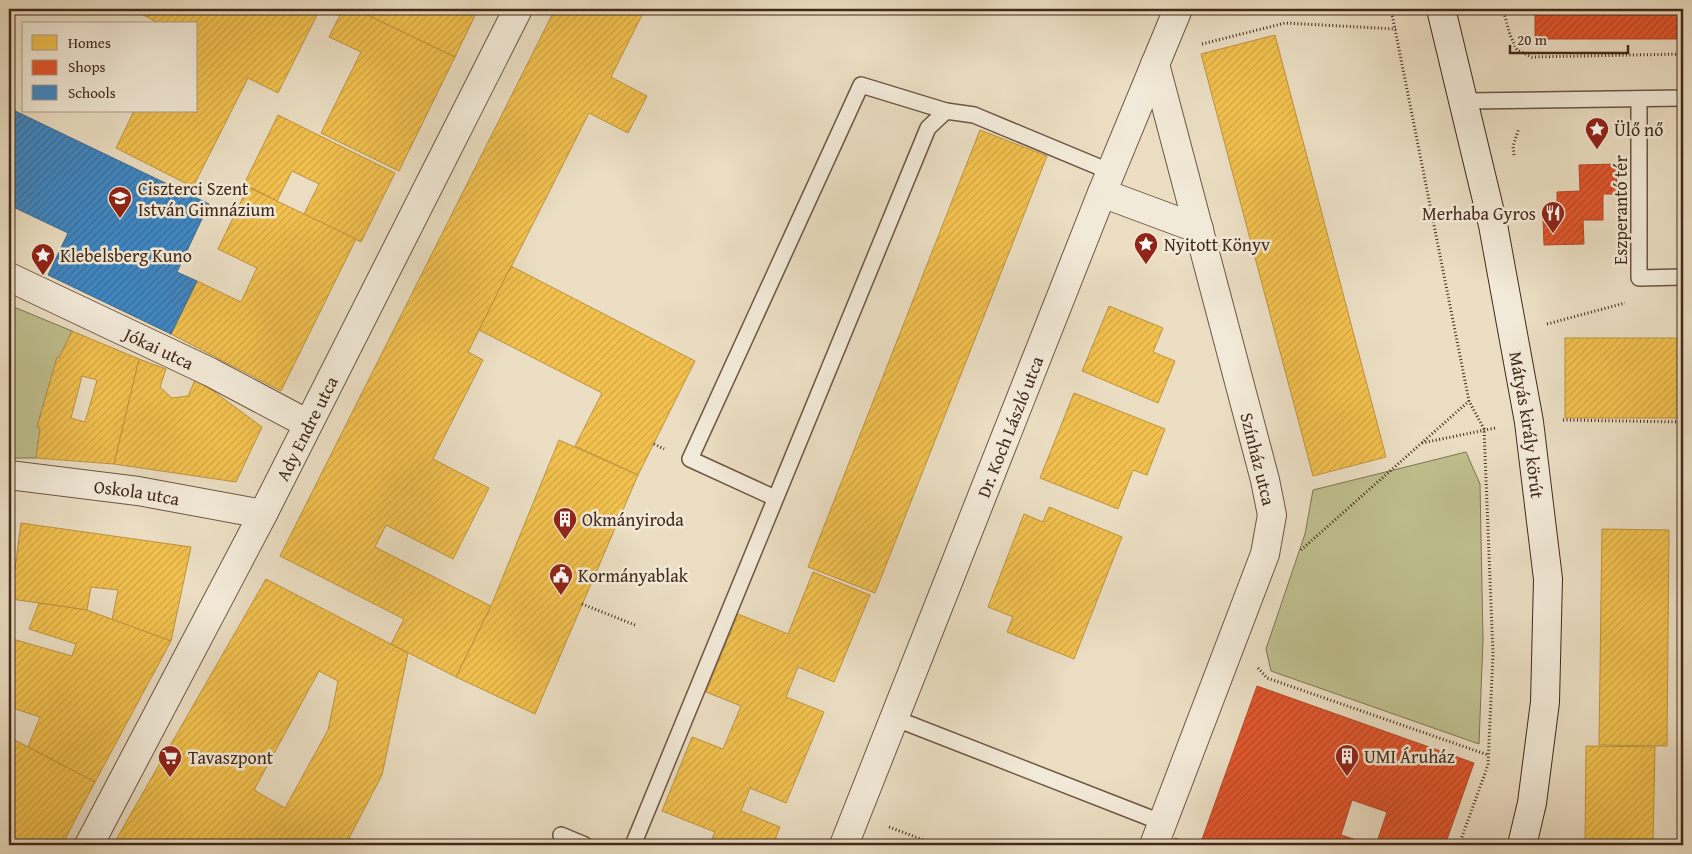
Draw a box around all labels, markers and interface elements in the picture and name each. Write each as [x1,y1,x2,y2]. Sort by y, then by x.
legend [22,22,198,112]
scale bar [1510,22,1627,54]
text: 20 m [1517,29,1548,50]
text: Homes [68,32,111,53]
text: Shops [68,56,105,77]
text: Schools [68,82,116,103]
place icon: Ülő nő [1584,116,1610,150]
place label: Ülő nő [1614,116,1663,143]
street label: Eszperantó tér [1607,154,1634,265]
place label: Ciszterci Szent István Gimnázium [138,175,275,223]
school or university icon: Ciszterci Szent István Gimnázium [107,185,133,219]
place label: Merhaba Gyros [1422,200,1536,227]
restaurant icon: Merhaba Gyros [1540,200,1566,234]
place icon: Nyitott Könyv [1133,231,1159,265]
place label: Nyitott Könyv [1164,231,1270,258]
place icon: Klebelsberg Kuno [30,242,56,276]
place label: Klebelsberg Kuno [60,242,192,269]
street label: Jókai utca [118,319,199,376]
street label: Mátyás király körút [1503,349,1552,500]
street label: Dr. Koch László utca [969,351,1050,501]
street label: Ady Endre utca [268,371,344,485]
street label: Színház utca [1233,410,1283,509]
street label: Oskola utca [93,472,182,512]
building icon: Okmányiroda [552,506,578,540]
place label: Okmányiroda [582,506,684,533]
public building icon: Kormányablak [548,562,574,596]
place label: Kormányablak [578,562,689,589]
building icon: UMI Áruház [1334,743,1360,777]
place label: UMI Áruház [1364,743,1455,770]
supermarket icon: Tavaszpont [157,744,183,778]
place label: Tavaszpont [188,744,274,771]

